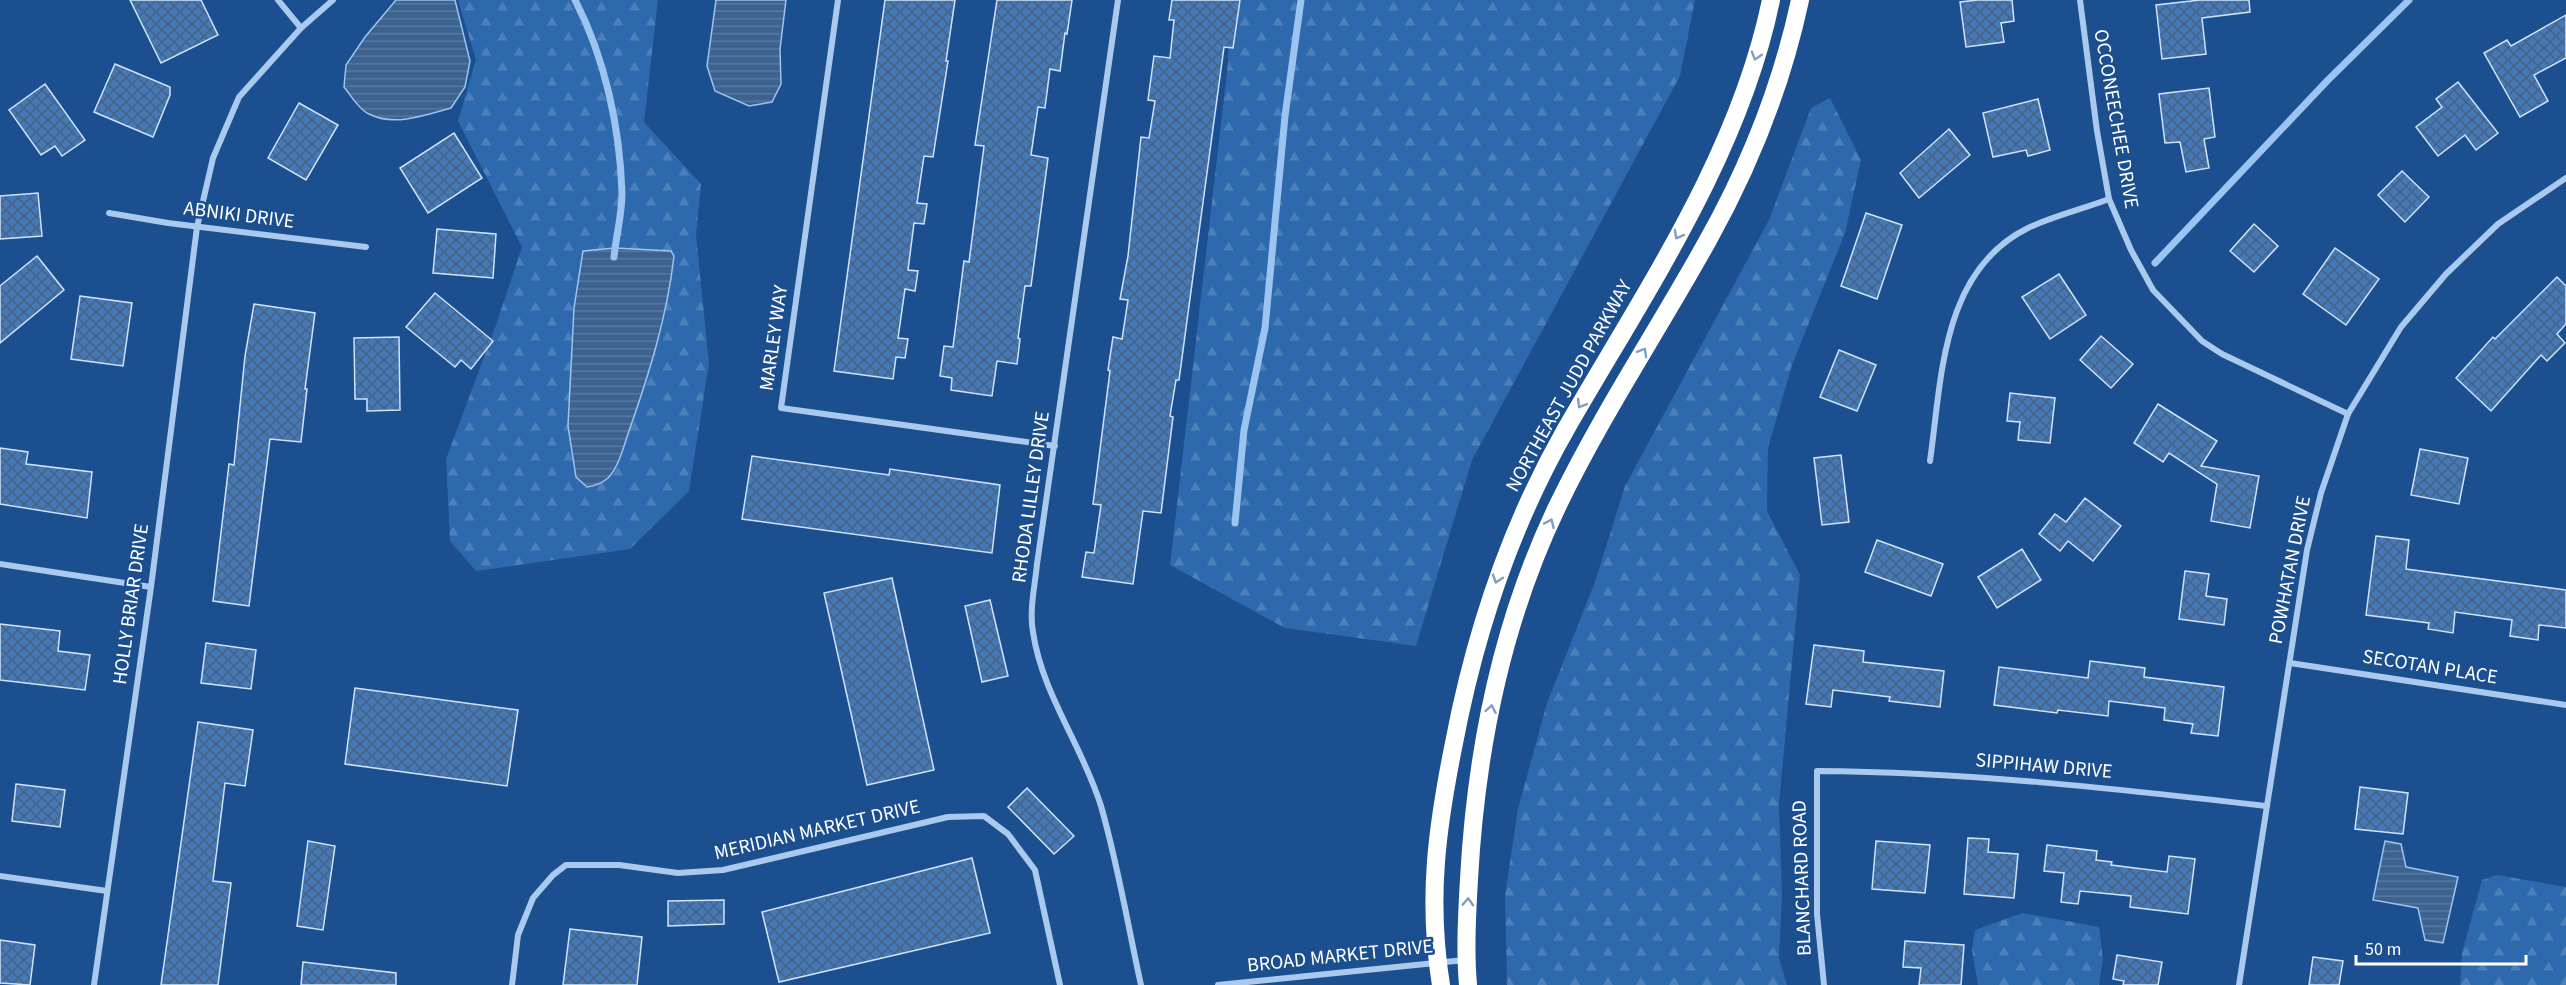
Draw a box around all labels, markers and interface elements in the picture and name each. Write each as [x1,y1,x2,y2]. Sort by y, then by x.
street label: OCCONEECHEE DRIVE [2086,27,2146,211]
one-way arrow [1750,50,1763,61]
street label: ABNIKI DRIVE [182,194,296,236]
one-way arrow [1674,228,1685,239]
street label: NORTHEAST JUDD PARKWAY [1499,275,1639,497]
street label: MARLEY WAY [753,283,795,393]
one-way arrow [1636,348,1647,358]
one-way arrow [1577,398,1589,408]
street label: RHODA LILLEY DRIVE [1005,409,1057,585]
street label: POWHATAN DRIVE [2262,493,2318,647]
one-way arrow [1543,519,1555,530]
street label: HOLLY BRIAR DRIVE [106,522,156,686]
one-way arrow [1492,573,1504,584]
street label: SECOTAN PLACE [2360,643,2500,691]
one-way arrow [1484,704,1497,714]
street label: SIPPIHAW DRIVE [1974,746,2114,786]
street label: MERIDIAN MARKET DRIVE [711,793,923,867]
street label: BLANCHARD ROAD [1785,800,1819,956]
one-way arrow [1461,897,1474,906]
scale bar [2356,928,2526,966]
street label: BROAD MARKET DRIVE [1246,932,1434,980]
text: 50 m [2365,937,2401,962]

